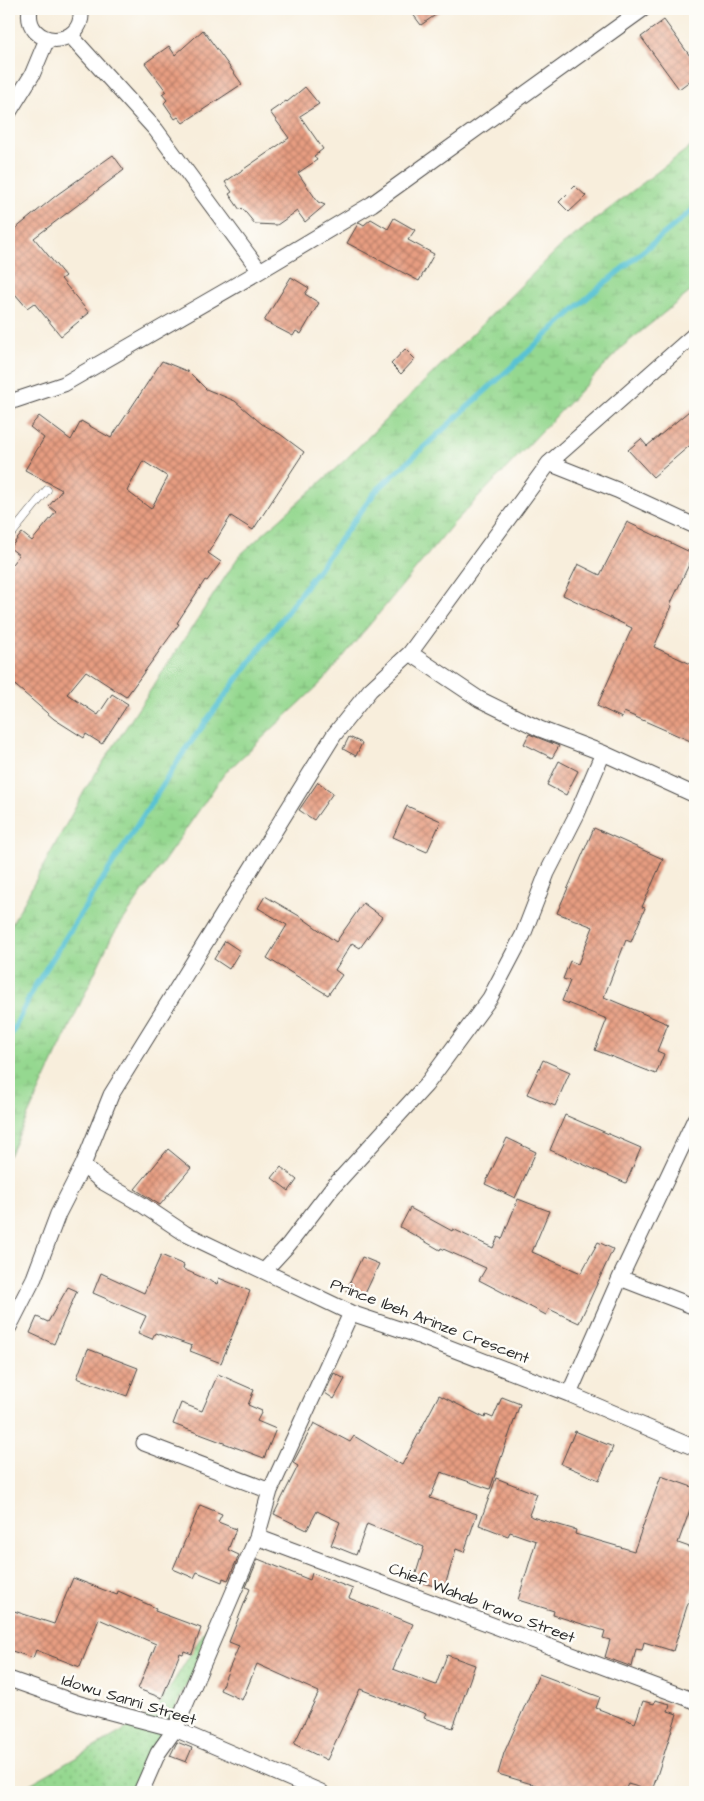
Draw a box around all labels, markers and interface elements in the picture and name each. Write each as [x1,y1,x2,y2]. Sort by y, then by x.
street label: Prince Ibeh Arinze Crescent [327,1273,533,1369]
street label: Chief Wahab Irawo Street [386,1557,579,1649]
street label: Idowu Sanni Street [59,1669,200,1731]

